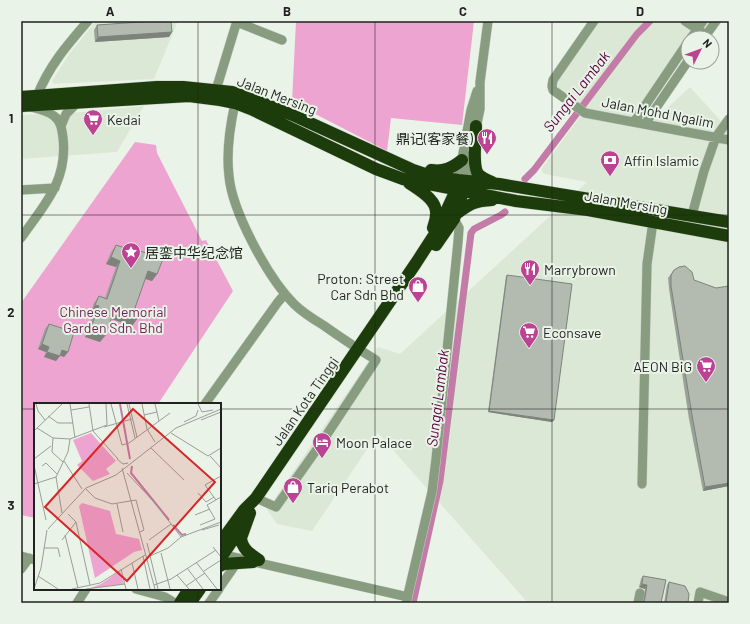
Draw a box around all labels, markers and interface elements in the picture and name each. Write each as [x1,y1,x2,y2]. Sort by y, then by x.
text: A [106,3,115,19]
text: B [283,3,291,19]
text: C [459,3,467,19]
text: D [636,3,644,19]
north arrow [680,30,720,70]
text: N [701,36,715,50]
water label: Sungai Lambak [539,46,614,135]
street label: Jalan Mersing [235,72,319,118]
street label: Jalan Mohd Ngalim [600,93,716,131]
supermarket icon: Kedai [82,108,104,136]
text: 1 [9,110,13,126]
place label: Kedai [107,111,141,128]
restaurant icon: 鼎记(客家餐) [476,127,498,155]
place label: 鼎记(客家餐) [396,130,473,147]
bank icon: Affin Islamic [599,149,621,177]
place label: Affin Islamic [624,152,699,169]
street label: Jalan Mersing [583,186,669,218]
place icon: 居銮中华纪念馆 [120,241,142,269]
place label: 居銮中华纪念馆 [145,244,243,261]
restaurant icon: Marrybrown [519,258,541,286]
place label: Marrybrown [544,261,616,278]
place label: Proton: Street Car Sdn Bhd [317,270,404,303]
shop icon: Proton: Street Car Sdn Bhd [407,275,429,303]
park label: Chinese Memorial Garden Sdn. Bhd [59,303,167,336]
text: 2 [7,304,15,320]
supermarket icon: Econsave [518,321,540,349]
place label: Econsave [543,324,602,341]
water label: Sungai Lambak [422,348,452,448]
street label: Jalan Kota Tinggi [268,353,342,449]
supermarket icon: AEON BiG [695,355,717,383]
place label: AEON BiG [633,358,692,375]
inset map [34,403,221,590]
hotel icon: Moon Palace [311,431,333,459]
place label: Moon Palace [336,434,412,451]
shop icon: Tariq Perabot [282,476,304,504]
place label: Tariq Perabot [307,479,389,496]
text: 3 [7,497,15,513]

